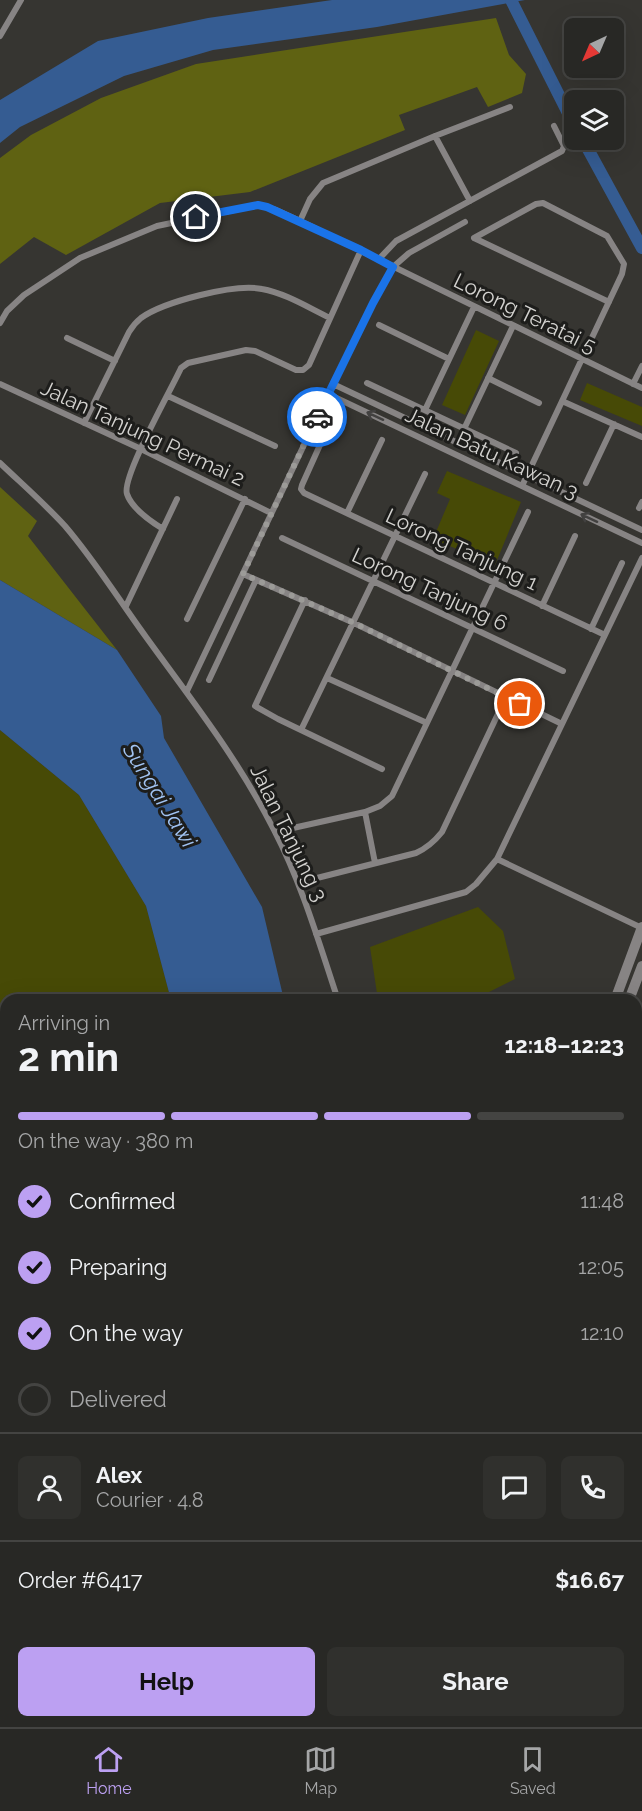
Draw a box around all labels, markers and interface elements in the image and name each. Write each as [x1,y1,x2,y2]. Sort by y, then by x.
north arrow [564,18,624,78]
map controls [564,18,624,150]
button: layers [564,90,624,150]
pin [170,191,221,242]
icon: home [179,200,212,233]
street label: Lorong Teratai 5 [450,268,600,358]
street label: Jalan Tanjung Permai 2 [37,375,249,491]
courier [287,387,347,447]
icon: car [301,401,334,434]
street label: Jalan Batu Kawan 3 [402,402,582,504]
one-way arrow [366,410,384,422]
street label: Lorong Tanjung 1 [382,503,542,595]
one-way arrow [581,511,599,523]
street label: Lorong Tanjung 6 [348,542,512,636]
pin [494,678,545,729]
icon: bag [503,687,536,720]
water label: Sungai Jawi [117,737,203,853]
street label: Jalan Tanjung 3 [245,761,333,905]
text: Arriving in [18,1011,110,1035]
text: 12:18–12:23 [504,1032,624,1058]
text: 2 min [18,1034,119,1080]
text: On the way · 380 m [18,1129,193,1153]
icon: check [18,1185,51,1218]
text: Confirmed [69,1188,176,1214]
text: 11:48 [580,1189,624,1213]
icon: check [18,1251,51,1284]
text: Preparing [69,1254,167,1280]
text: 12:05 [578,1255,624,1279]
icon: check [18,1317,51,1350]
text: On the way [69,1320,183,1346]
text: 12:10 [580,1321,624,1345]
text: Delivered [69,1386,167,1412]
button: person [18,1456,81,1519]
button: chat [483,1456,546,1519]
button: phone [561,1456,624,1519]
text: Alex [96,1462,142,1488]
text: Courier · 4.8 [96,1488,204,1512]
text: Order #6417 [18,1567,143,1593]
text: $16.67 [555,1567,624,1593]
button: Help [18,1647,315,1716]
button: Share [327,1647,624,1716]
tab: Home [86,1743,132,1798]
tab: Map [304,1743,337,1798]
tab: Saved [510,1743,556,1798]

